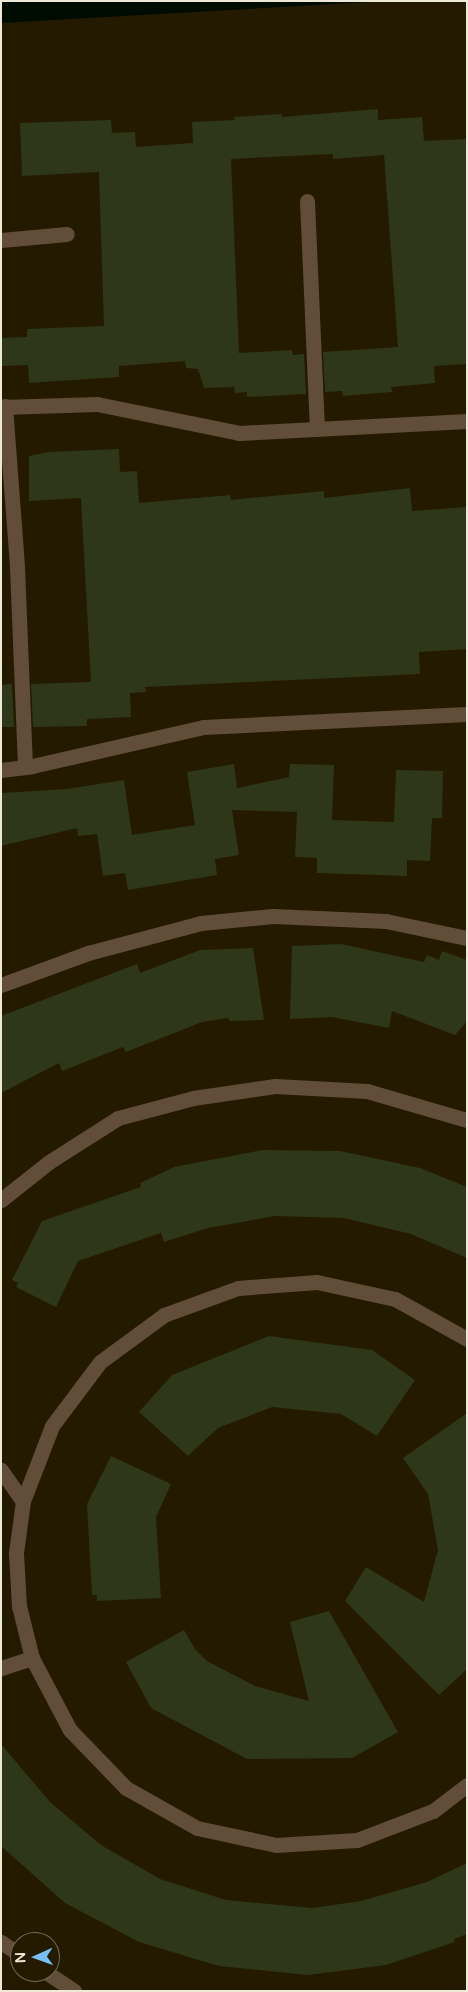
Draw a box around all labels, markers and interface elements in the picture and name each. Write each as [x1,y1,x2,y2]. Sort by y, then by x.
north arrow [10,1932,60,1982]
text: N [12,1952,29,1963]

